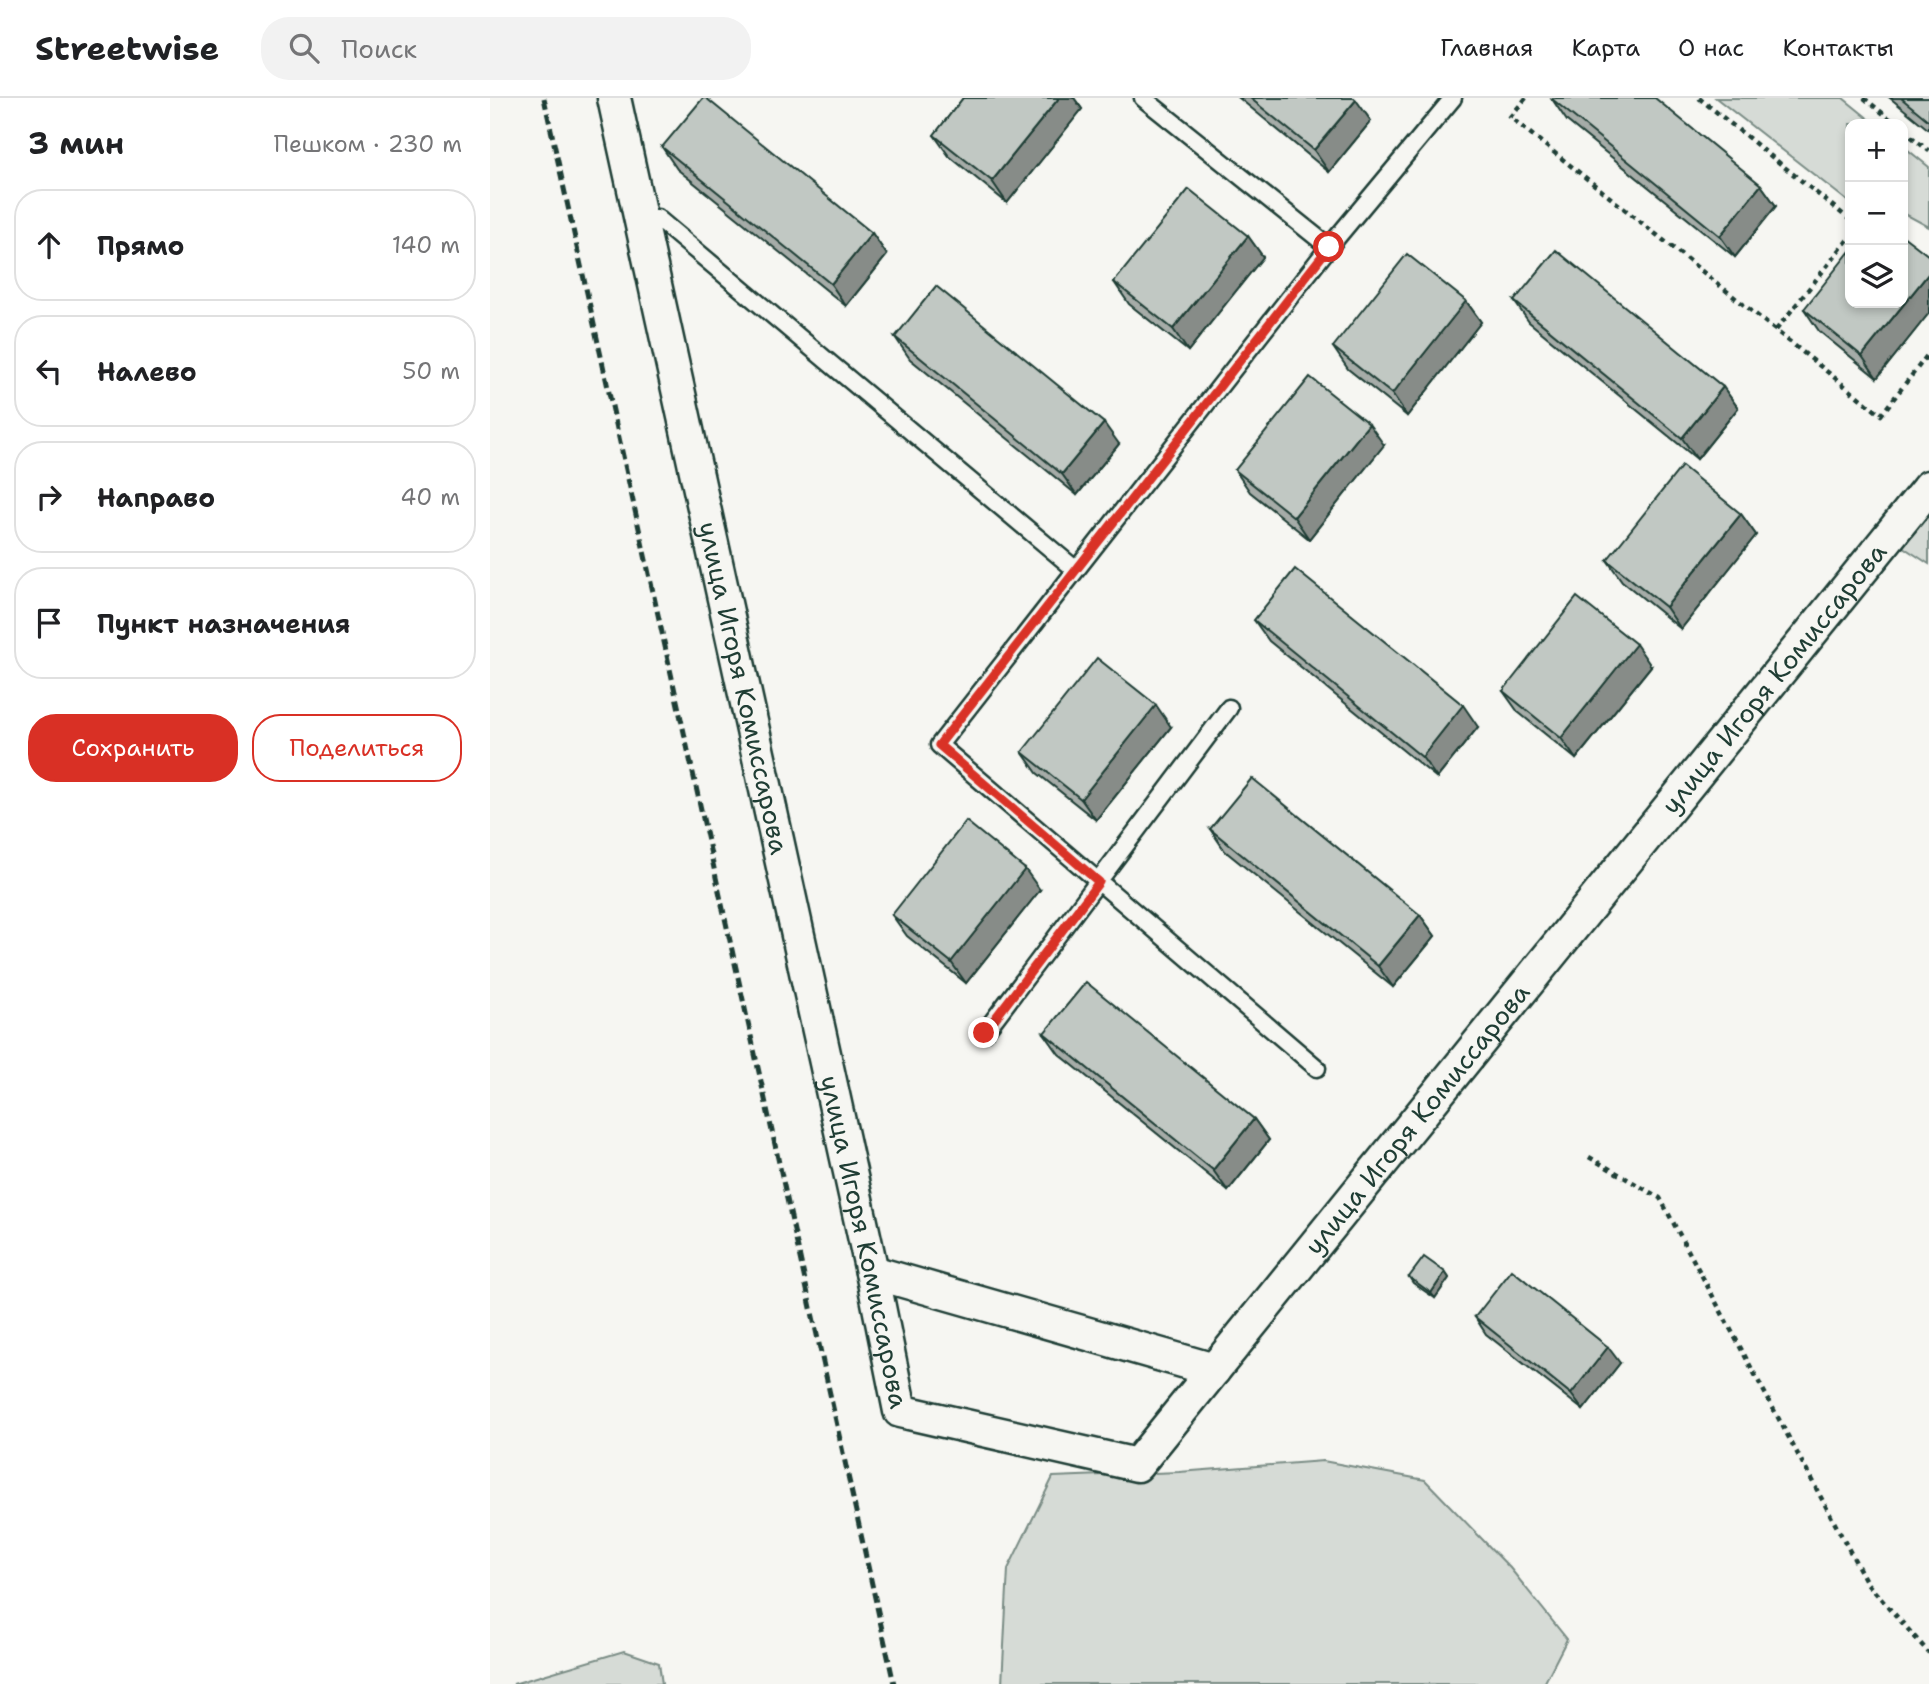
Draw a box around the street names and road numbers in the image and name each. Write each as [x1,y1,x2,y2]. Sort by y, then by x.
street label: улица Игоря Комиссарова [691,518,798,857]
street label: улица Игоря Комиссарова [1653,535,1894,821]
street label: улица Игоря Комиссарова [1296,976,1537,1262]
street label: улица Игоря Комиссарова [812,1072,917,1411]

